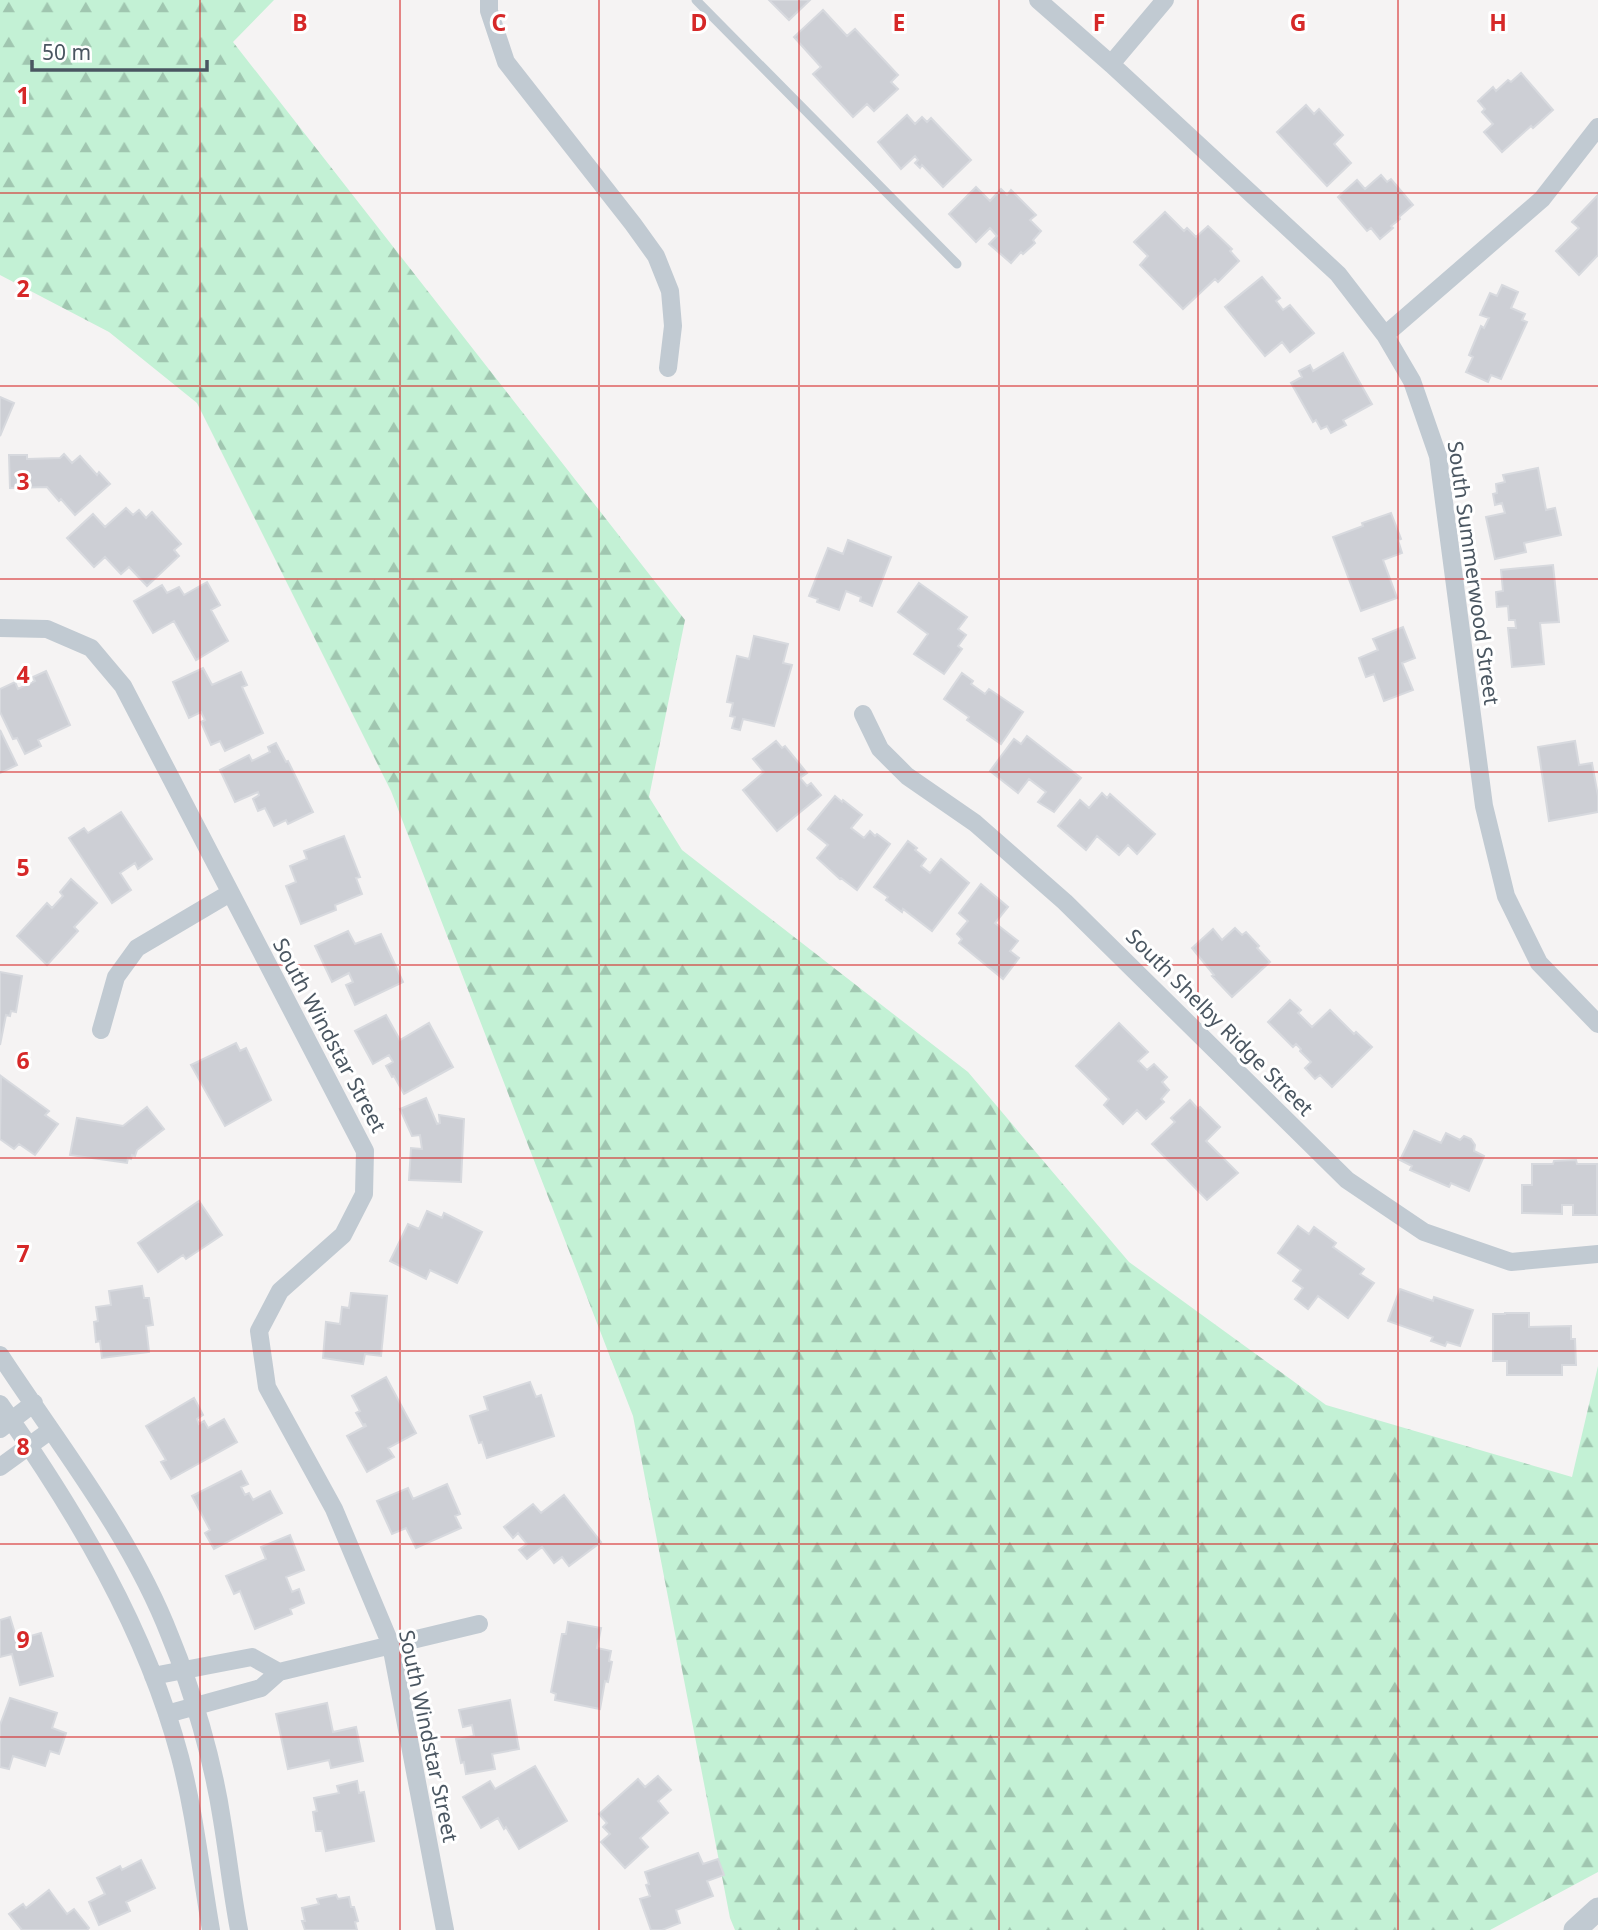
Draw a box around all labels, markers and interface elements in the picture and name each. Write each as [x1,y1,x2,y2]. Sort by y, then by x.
text: B [292,6,308,38]
text: C [492,6,507,38]
text: D [691,6,707,38]
text: E [893,6,905,38]
text: F [1093,6,1105,38]
text: G [1290,6,1306,38]
text: H [1489,6,1507,38]
scale bar [32,28,206,72]
text: 50 m [42,38,91,66]
text: 1 [16,79,30,111]
text: 2 [16,272,30,304]
street label: South Summerwood Street [1442,439,1506,707]
text: 3 [16,465,30,497]
text: 4 [16,658,30,690]
text: 5 [16,851,30,883]
street label: South Shelby Ridge Street [1120,922,1320,1122]
street label: South Windstar Street [267,933,393,1137]
text: 6 [16,1044,30,1076]
text: 7 [16,1237,30,1269]
text: 8 [16,1430,30,1462]
text: 9 [16,1623,30,1655]
street label: South Windstar Street [393,1627,465,1845]

